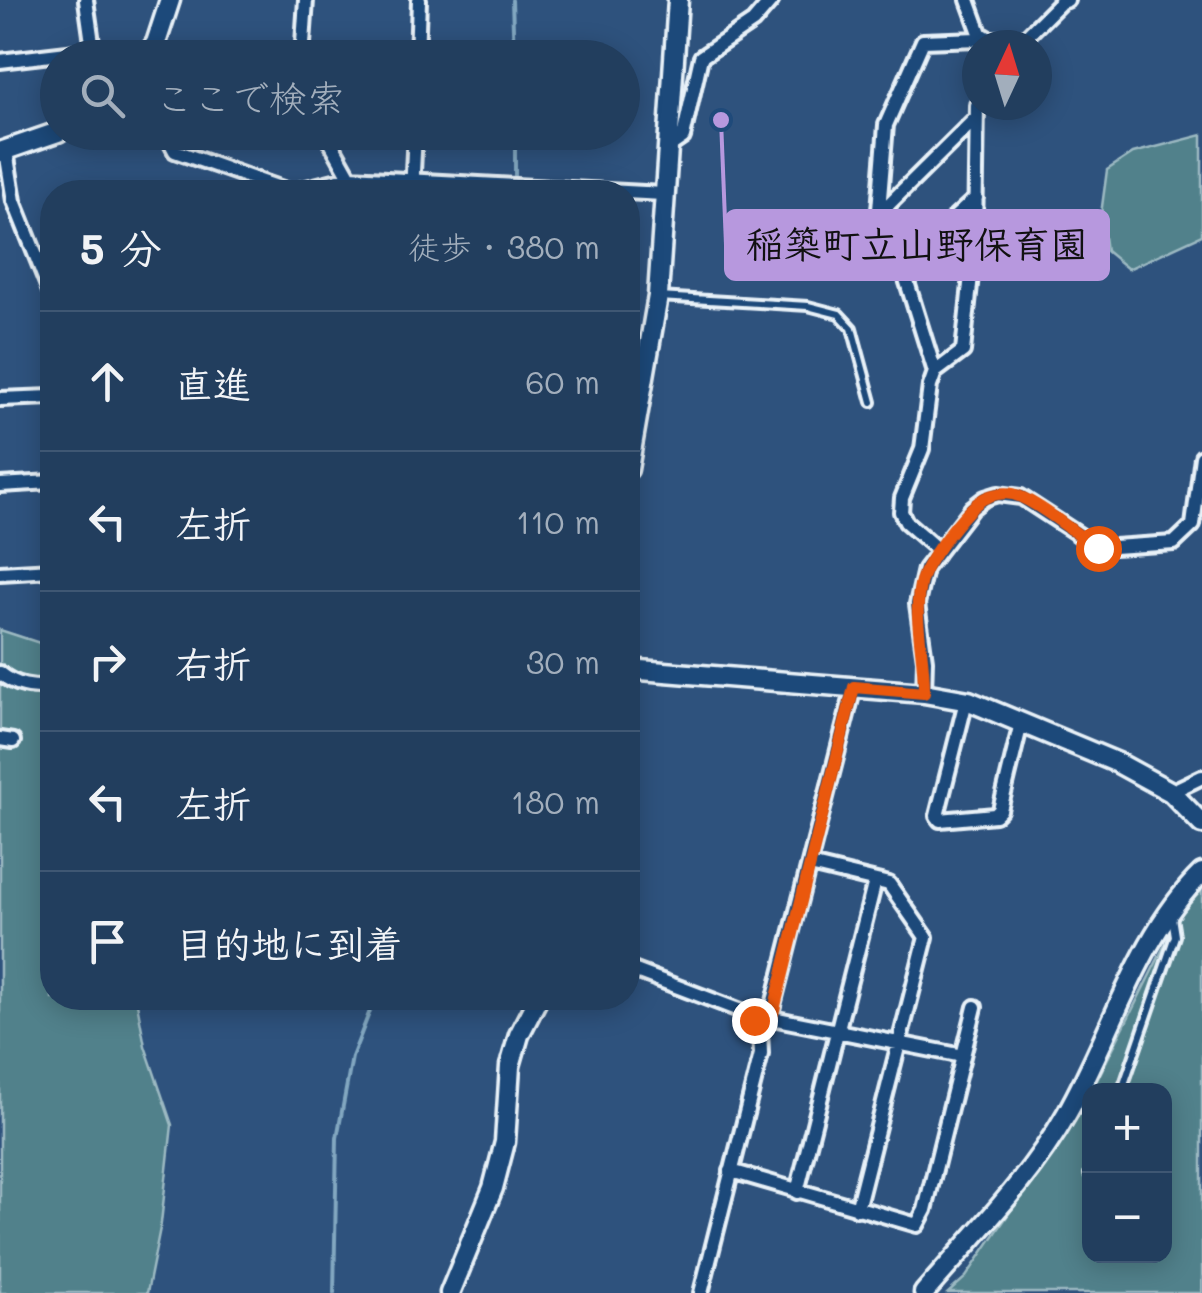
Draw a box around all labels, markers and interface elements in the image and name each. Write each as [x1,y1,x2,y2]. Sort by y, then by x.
north arrow [962,30,1052,120]
search box [40,40,640,150]
icon: search [75,68,130,123]
text: ここで検索 [155,72,345,122]
callout: 稲築町立山野保育園 [726,211,1108,279]
text: 稲築町立山野保育園 [746,218,1088,268]
text: 5 分 [80,220,162,275]
text: 徒歩 · 380 m [408,225,600,267]
icon: ahead [80,354,135,409]
text: 直進 [175,358,251,408]
text: 60 m [525,360,600,402]
icon: left [80,494,135,549]
text: 左折 [175,498,251,548]
text: 110 m [516,500,600,542]
route start [1076,526,1122,572]
icon: right [80,634,135,689]
text: 右折 [175,638,251,688]
text: 30 m [526,640,600,682]
icon: left [80,774,135,829]
text: 左折 [175,778,251,828]
text: 180 m [511,780,600,822]
icon: arrive [80,914,135,969]
text: 目的地に到着 [175,918,403,968]
route end [732,998,778,1044]
map controls [1082,1083,1172,1263]
button: + [1082,1083,1172,1173]
button: − [1082,1173,1172,1263]

